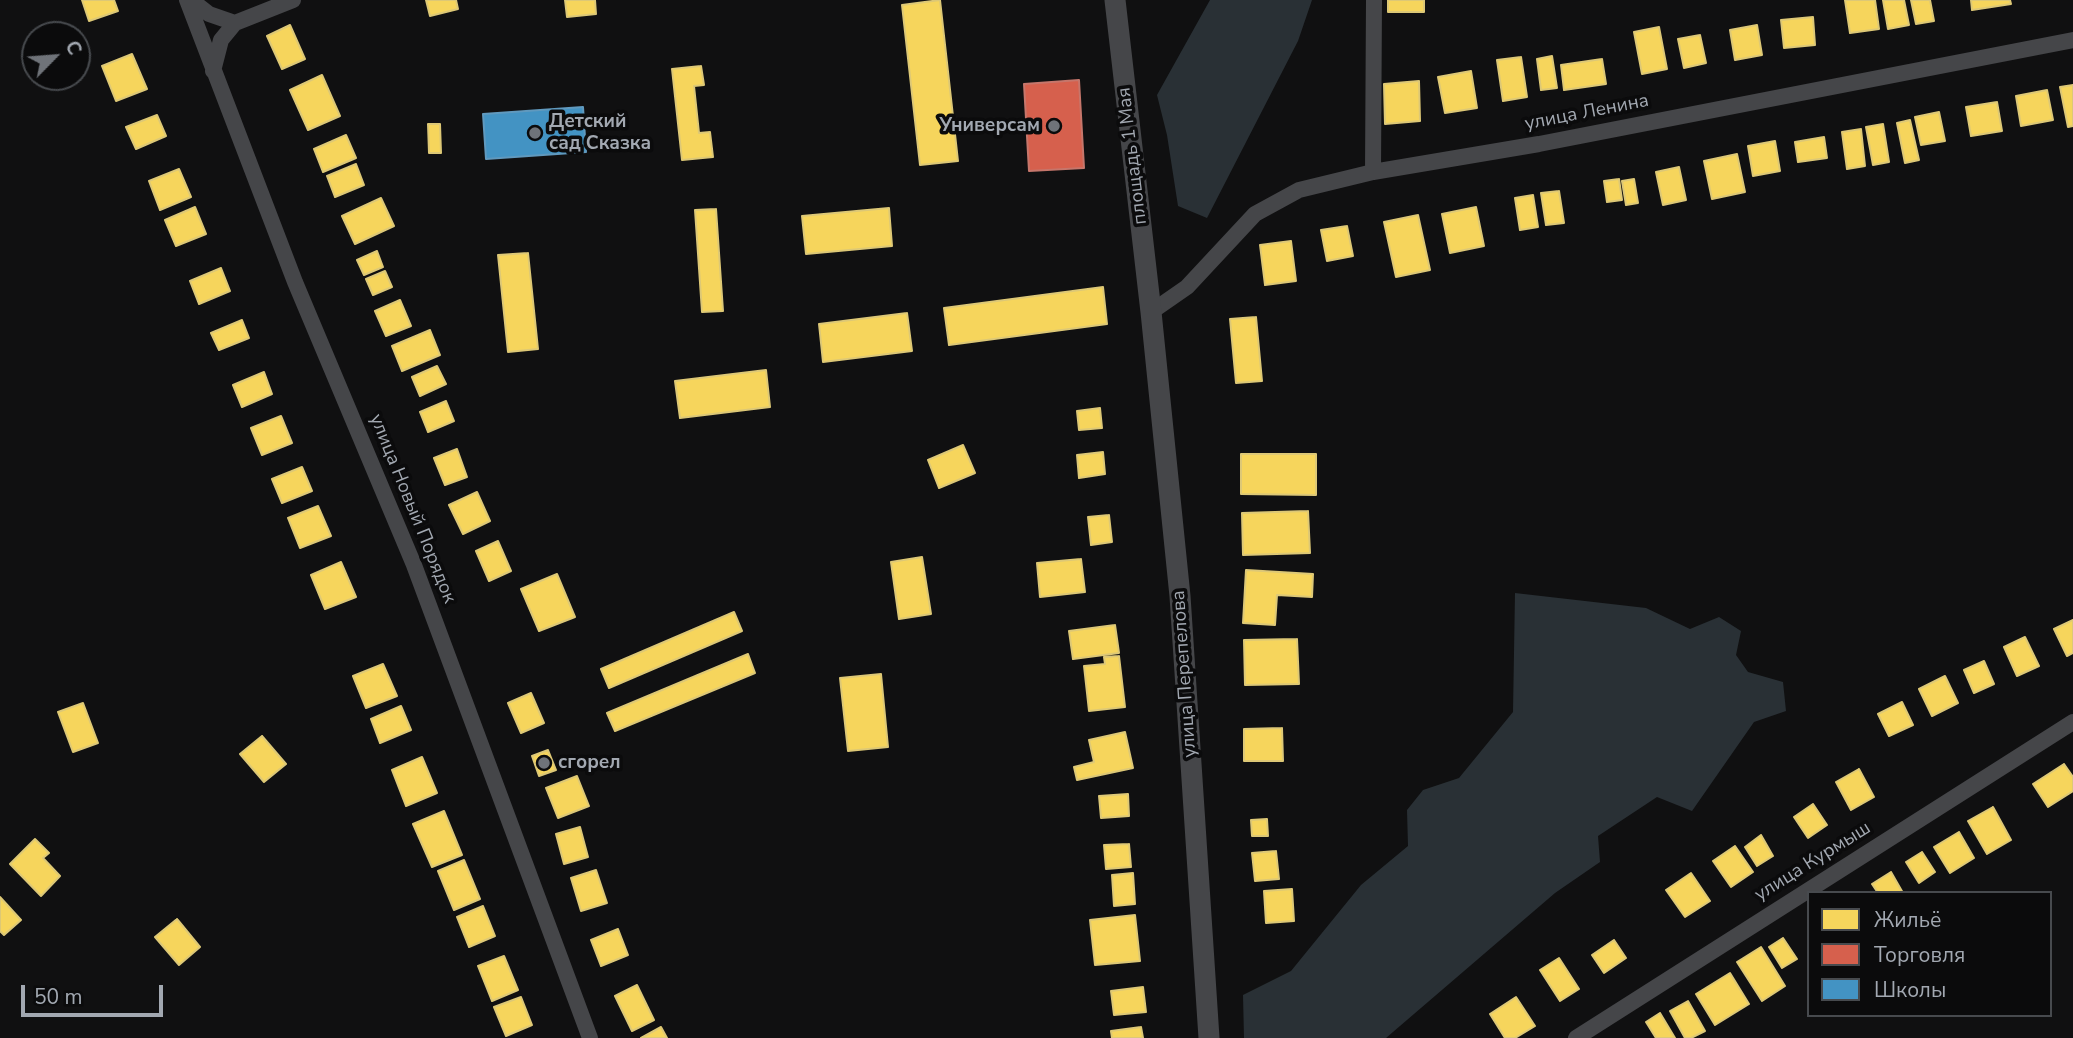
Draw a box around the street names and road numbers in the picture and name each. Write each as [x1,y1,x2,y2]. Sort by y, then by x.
street label: площадь 1 Мая [1113,86,1153,226]
street label: улица Ленина [1523,90,1651,136]
street label: улица Новый Порядок [364,411,460,607]
street label: улица Перепелова [1168,590,1202,758]
street label: улица Курмыш [1751,817,1875,907]

